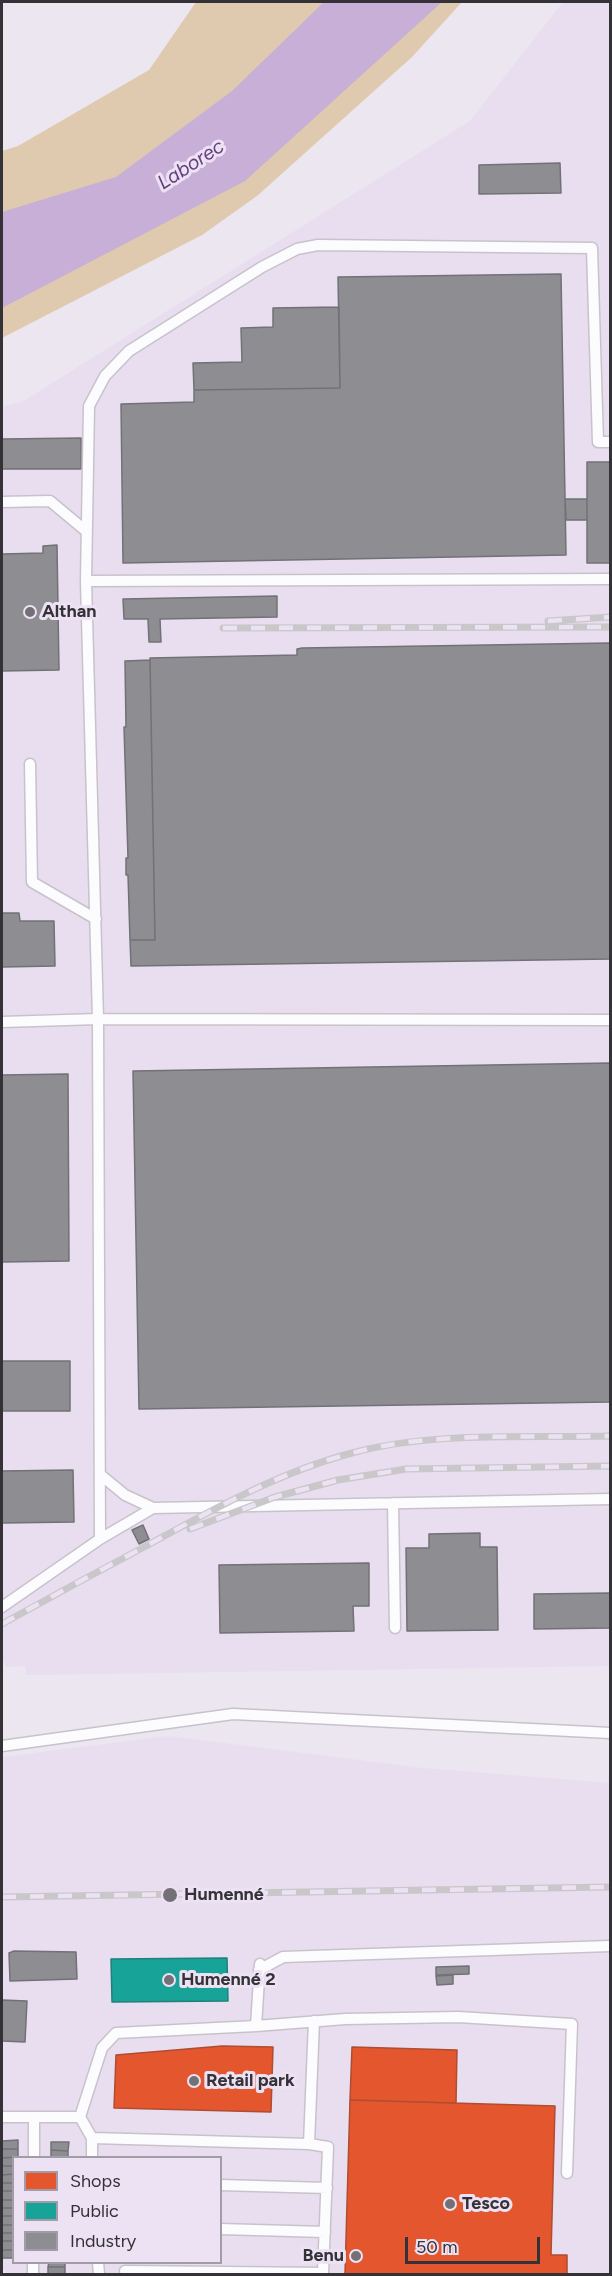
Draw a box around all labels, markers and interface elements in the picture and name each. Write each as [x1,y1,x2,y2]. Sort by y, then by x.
water label: Laborec [153,135,229,195]
place label: Althan [42,601,97,623]
marker: Althan [23,605,37,619]
place label: Humenné [184,1884,264,1906]
marker: Humenné [161,1886,179,1904]
place label: Humenné 2 [181,1969,276,1991]
marker: Humenné 2 [162,1973,176,1987]
place label: Retail park [206,2070,295,2092]
marker: Retail park [187,2074,201,2088]
legend [12,2156,222,2264]
text: Shops [70,2170,121,2192]
place label: Tesco [462,2193,510,2215]
marker: Tesco [443,2197,457,2211]
text: Public [70,2200,119,2222]
scale bar [408,2225,543,2263]
text: Industry [70,2230,136,2252]
text: 50 m [416,2236,458,2258]
place label: Benu [303,2245,344,2267]
marker: Benu [349,2249,363,2263]

